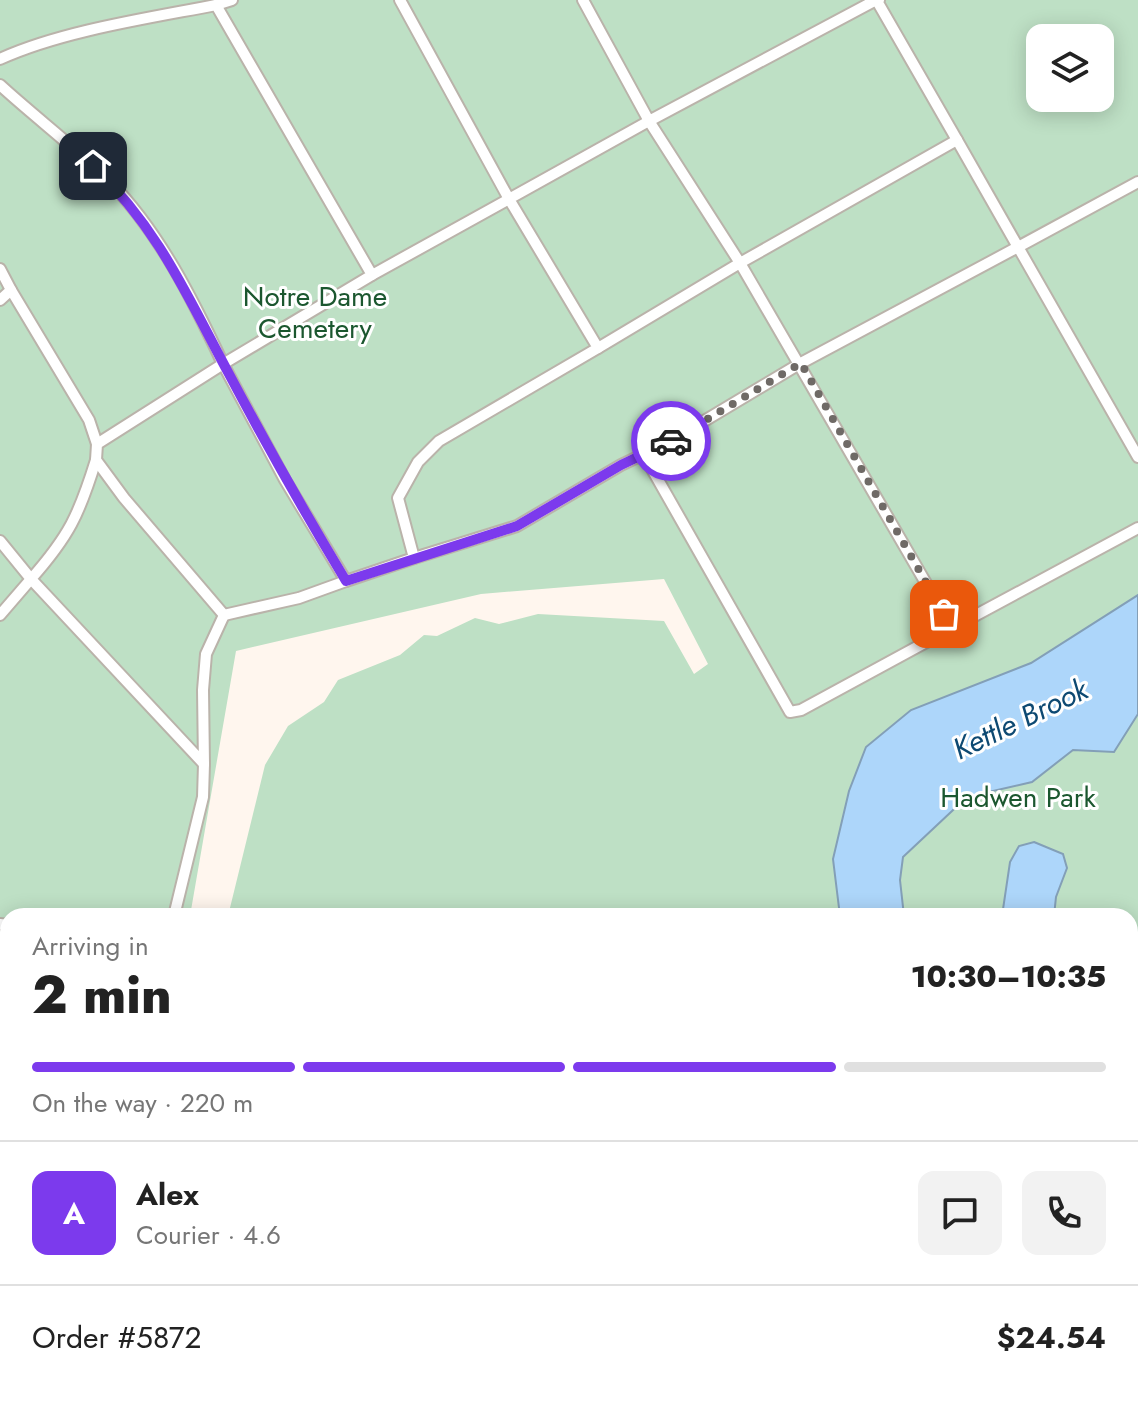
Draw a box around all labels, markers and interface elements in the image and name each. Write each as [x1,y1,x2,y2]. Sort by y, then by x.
map controls [1026,24,1114,112]
button: layers [1026,24,1114,112]
pin [59,132,127,200]
icon: home [71,144,115,188]
park label: Notre Dame Cemetery [243,276,387,349]
courier [631,401,711,481]
icon: car [649,419,693,463]
pin [910,580,978,648]
icon: bag [922,592,966,636]
water label: Kettle Brook [945,667,1096,770]
park label: Hadwen Park [940,777,1096,818]
text: Arriving in [32,927,149,965]
text: 10:30–10:35 [911,955,1106,998]
text: 2 min [32,957,172,1033]
text: On the way · 220 m [32,1084,253,1122]
button: chat [918,1171,1002,1255]
button: phone [1022,1171,1106,1255]
text: Alex [136,1173,199,1216]
text: A [63,1192,85,1235]
text: Courier · 4.6 [136,1216,281,1254]
text: Order #5872 [32,1316,202,1359]
text: $24.54 [997,1316,1106,1359]

